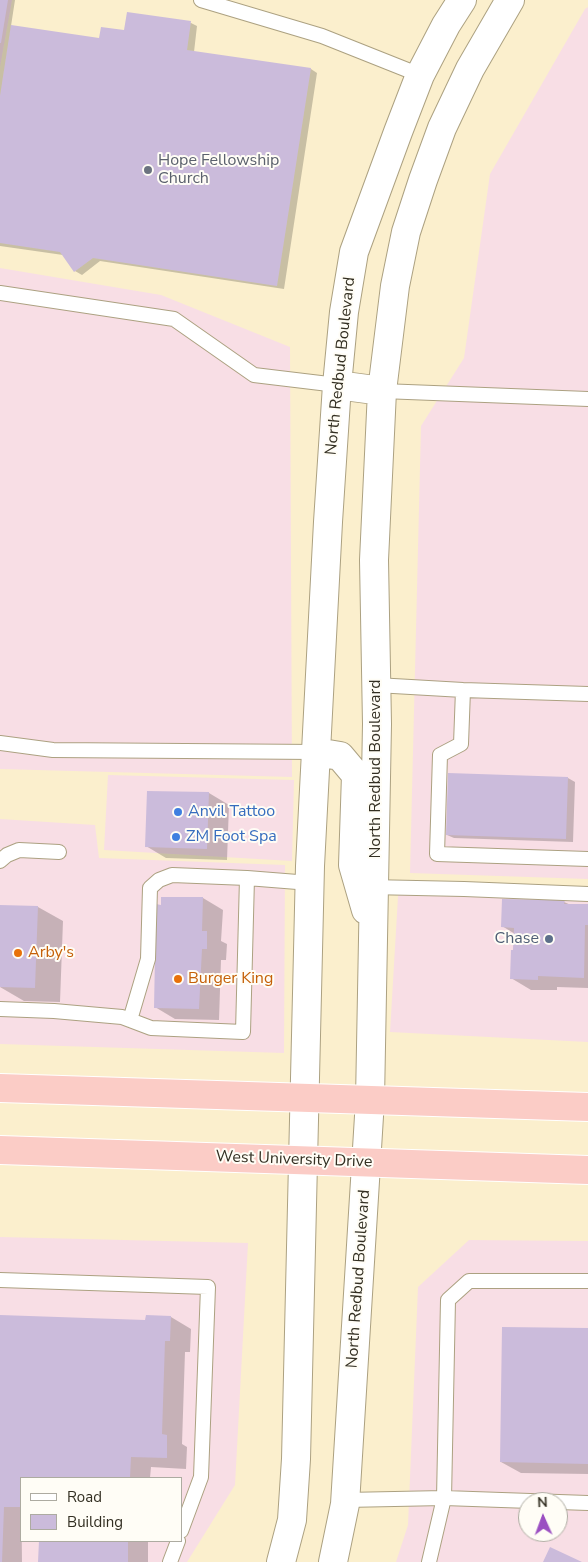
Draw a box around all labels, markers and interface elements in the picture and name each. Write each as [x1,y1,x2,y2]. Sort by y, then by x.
place label: Hope Fellowship Church [158,151,279,189]
marker: Hope Fellowship Church [142,164,154,176]
street label: North Redbud Boulevard [322,276,360,456]
street label: North Redbud Boulevard [366,679,386,859]
place label: Anvil Tattoo [188,802,275,822]
marker: Anvil Tattoo [172,806,184,818]
place label: ZM Foot Spa [186,827,277,847]
marker: ZM Foot Spa [170,831,182,843]
place label: Chase [494,929,539,949]
marker: Chase [543,933,555,945]
place label: Arby's [28,943,74,963]
marker: Arby's [12,947,24,959]
place label: Burger King [188,969,273,989]
marker: Burger King [172,973,184,985]
street label: West University Drive [215,1148,373,1172]
street label: North Redbud Boulevard [343,1189,375,1369]
legend [20,1477,182,1542]
text: Road [67,1487,102,1507]
north arrow [518,1492,568,1542]
text: N [537,1493,548,1512]
text: Building [67,1512,123,1532]

